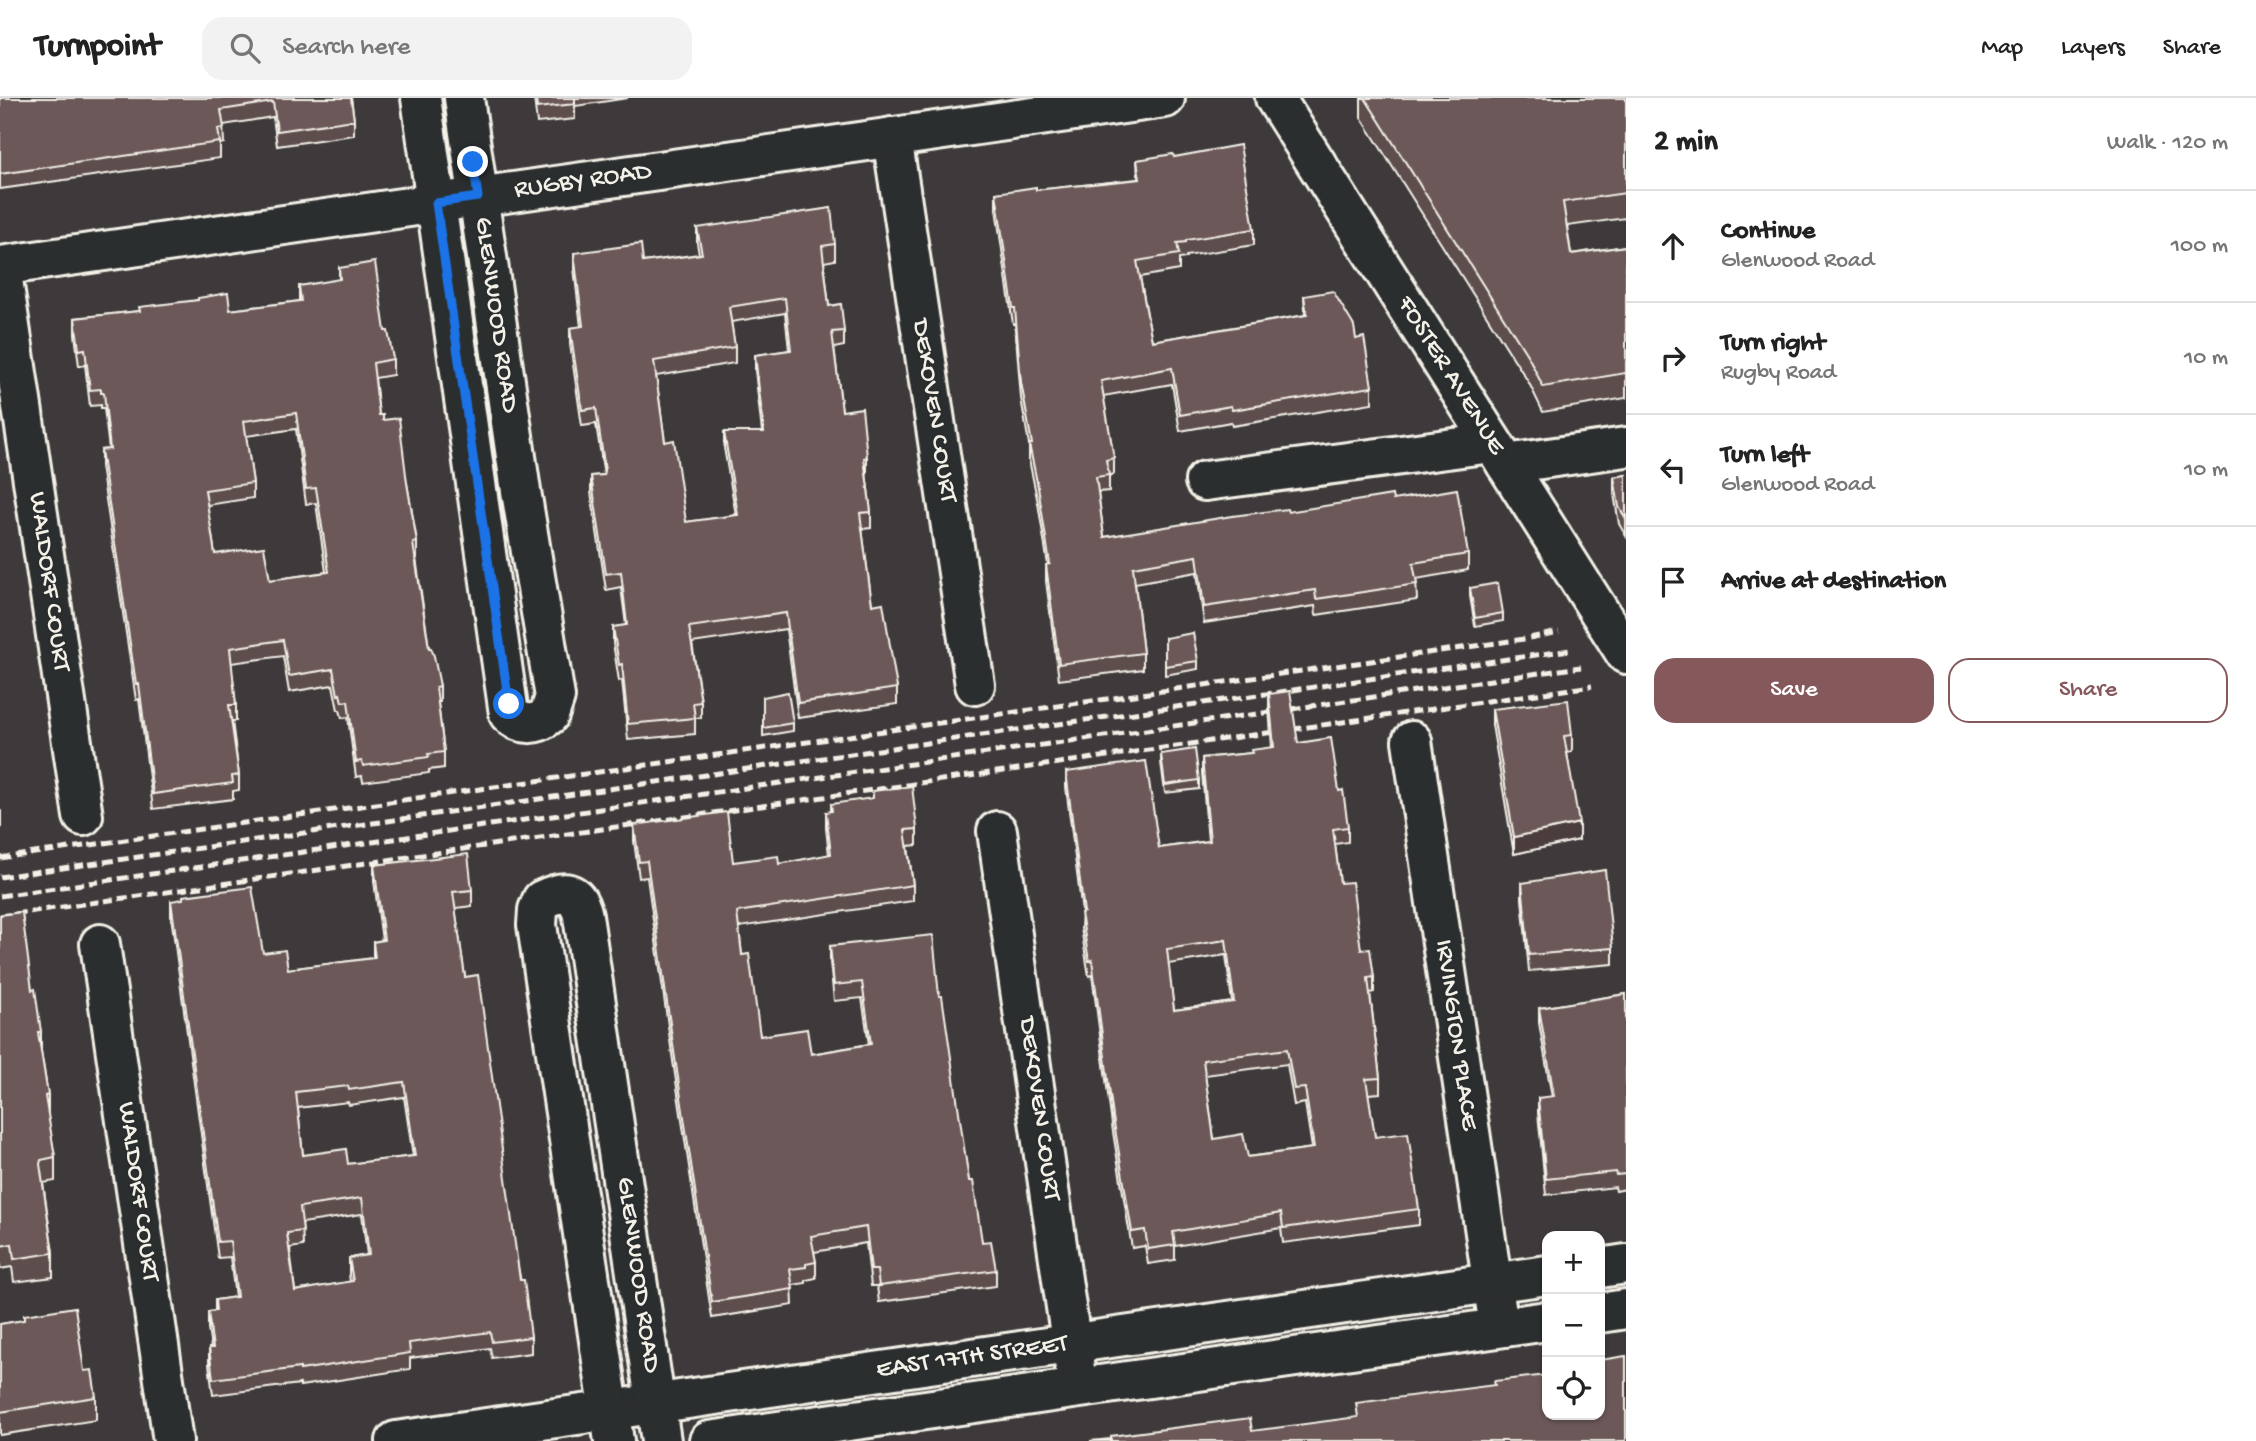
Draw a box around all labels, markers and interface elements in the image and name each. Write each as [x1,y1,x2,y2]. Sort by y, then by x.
search box [202,17,692,80]
text: Turnpoint [35,29,160,67]
icon: search [226,29,264,67]
text: Search here [282,33,410,64]
text: Map [1981,34,2023,63]
text: Layers [2061,34,2125,63]
text: Share [2163,34,2221,63]
text: 2 min [1654,126,1718,161]
text: Walk · 120 m [2107,130,2228,157]
route end [457,146,488,177]
street label: RUGBY ROAD [512,157,654,207]
street label: GLENWOOD ROAD [466,215,524,415]
text: Continue [1721,217,1815,248]
icon: ahead [1654,227,1692,265]
text: 100 m [2171,233,2228,260]
text: Glenwood Road [1721,248,1874,275]
street label: FOSTER AVENUE [1388,290,1512,462]
street label: DEKOVEN COURT [903,315,963,506]
text: Turn right [1721,329,1825,360]
icon: right [1654,339,1692,377]
text: 10 m [2184,345,2228,372]
text: Rugby Road [1721,360,1836,387]
text: Turn left [1721,441,1809,472]
icon: left [1654,451,1692,489]
text: 10 m [2184,457,2228,484]
text: Glenwood Road [1721,472,1874,499]
street label: WALDORF COURT [20,490,76,675]
icon: arrive [1654,563,1692,601]
text: Arrive at destination [1721,567,1946,598]
button: Save [1654,658,1934,723]
button: Share [1948,658,2228,723]
route start [493,688,524,719]
street label: IRVINGTON PLACE [1426,938,1484,1133]
street label: DEKOVEN COURT [1009,1013,1066,1204]
street label: WALDORF COURT [109,1100,165,1285]
street label: GLENWOOD ROAD [608,1175,666,1375]
map controls [1542,1231,1605,1420]
button: + [1542,1231,1605,1294]
button: − [1542,1294,1605,1357]
street label: EAST 17TH STREET [874,1329,1071,1387]
button: locate [1542,1357,1605,1420]

